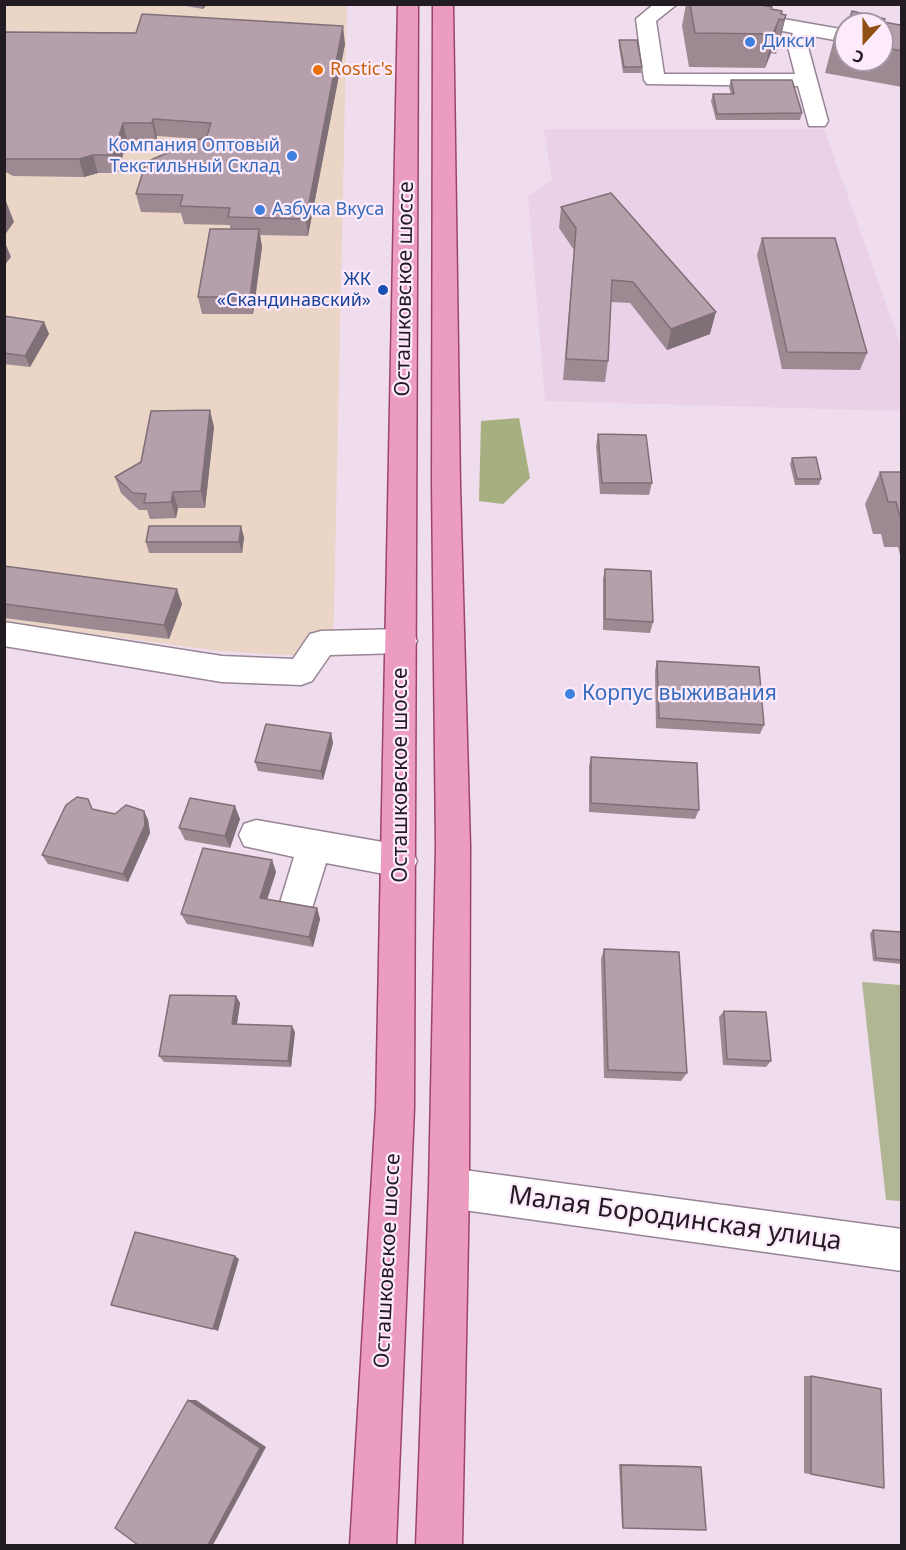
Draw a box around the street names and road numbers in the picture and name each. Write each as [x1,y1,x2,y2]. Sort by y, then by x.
street label: Осташковское шоссе [391,181,419,397]
street label: Осташковское шоссе [388,667,414,883]
street label: Осташковское шоссе [370,1153,406,1369]
street label: Малая Бородинская улица [507,1180,843,1258]

